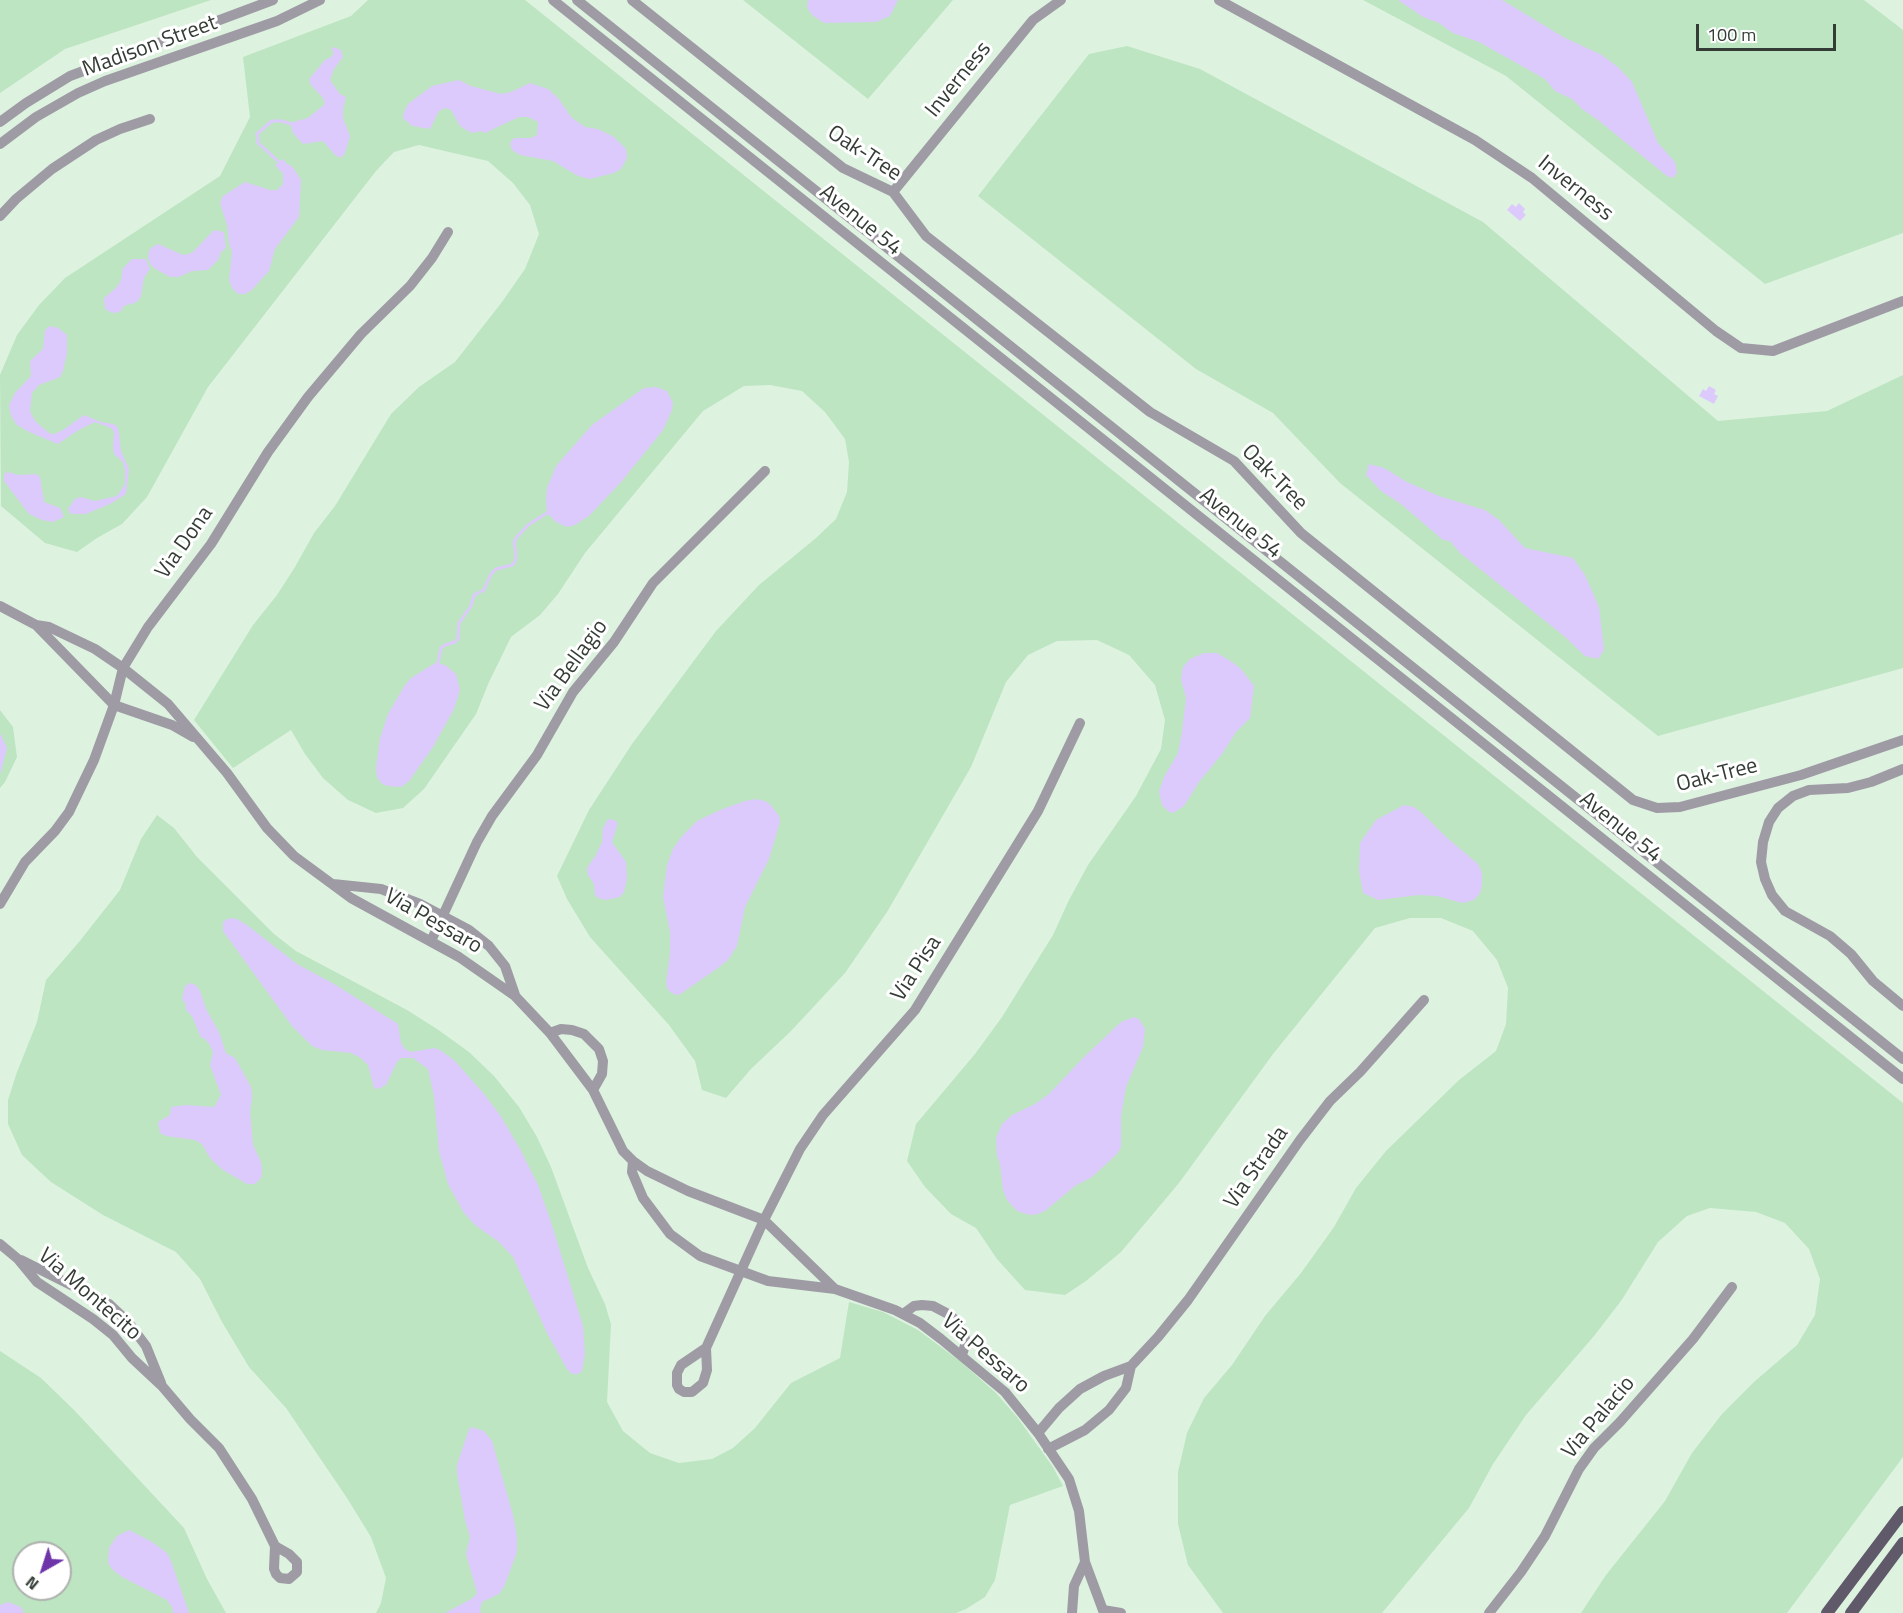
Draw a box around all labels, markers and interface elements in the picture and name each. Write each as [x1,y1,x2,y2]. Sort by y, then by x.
street label: Madison Street [79,10,221,84]
scale bar [1699,12,1838,50]
text: 100 m [1707,21,1756,48]
street label: Inverness [921,37,997,123]
street label: Oak-Tree [822,120,906,188]
street label: Inverness [1532,151,1618,227]
street label: Avenue 54 [813,180,907,262]
street label: Oak-Tree [1235,439,1313,517]
street label: Avenue 54 [1193,483,1287,565]
street label: Via Dona [151,502,219,584]
street label: Via Bellagio [530,615,614,717]
street label: Oak-Tree [1674,753,1760,799]
street label: Avenue 54 [1573,787,1667,869]
street label: Via Pessaro [380,884,486,960]
street label: Via Pisa [886,931,948,1007]
street label: Via Strada [1219,1122,1295,1214]
street label: Via Montecito [32,1243,146,1347]
street label: Via Pessaro [936,1309,1034,1399]
street label: Via Palacio [1557,1371,1641,1465]
north arrow [12,1541,72,1601]
text: N [20,1571,44,1596]

